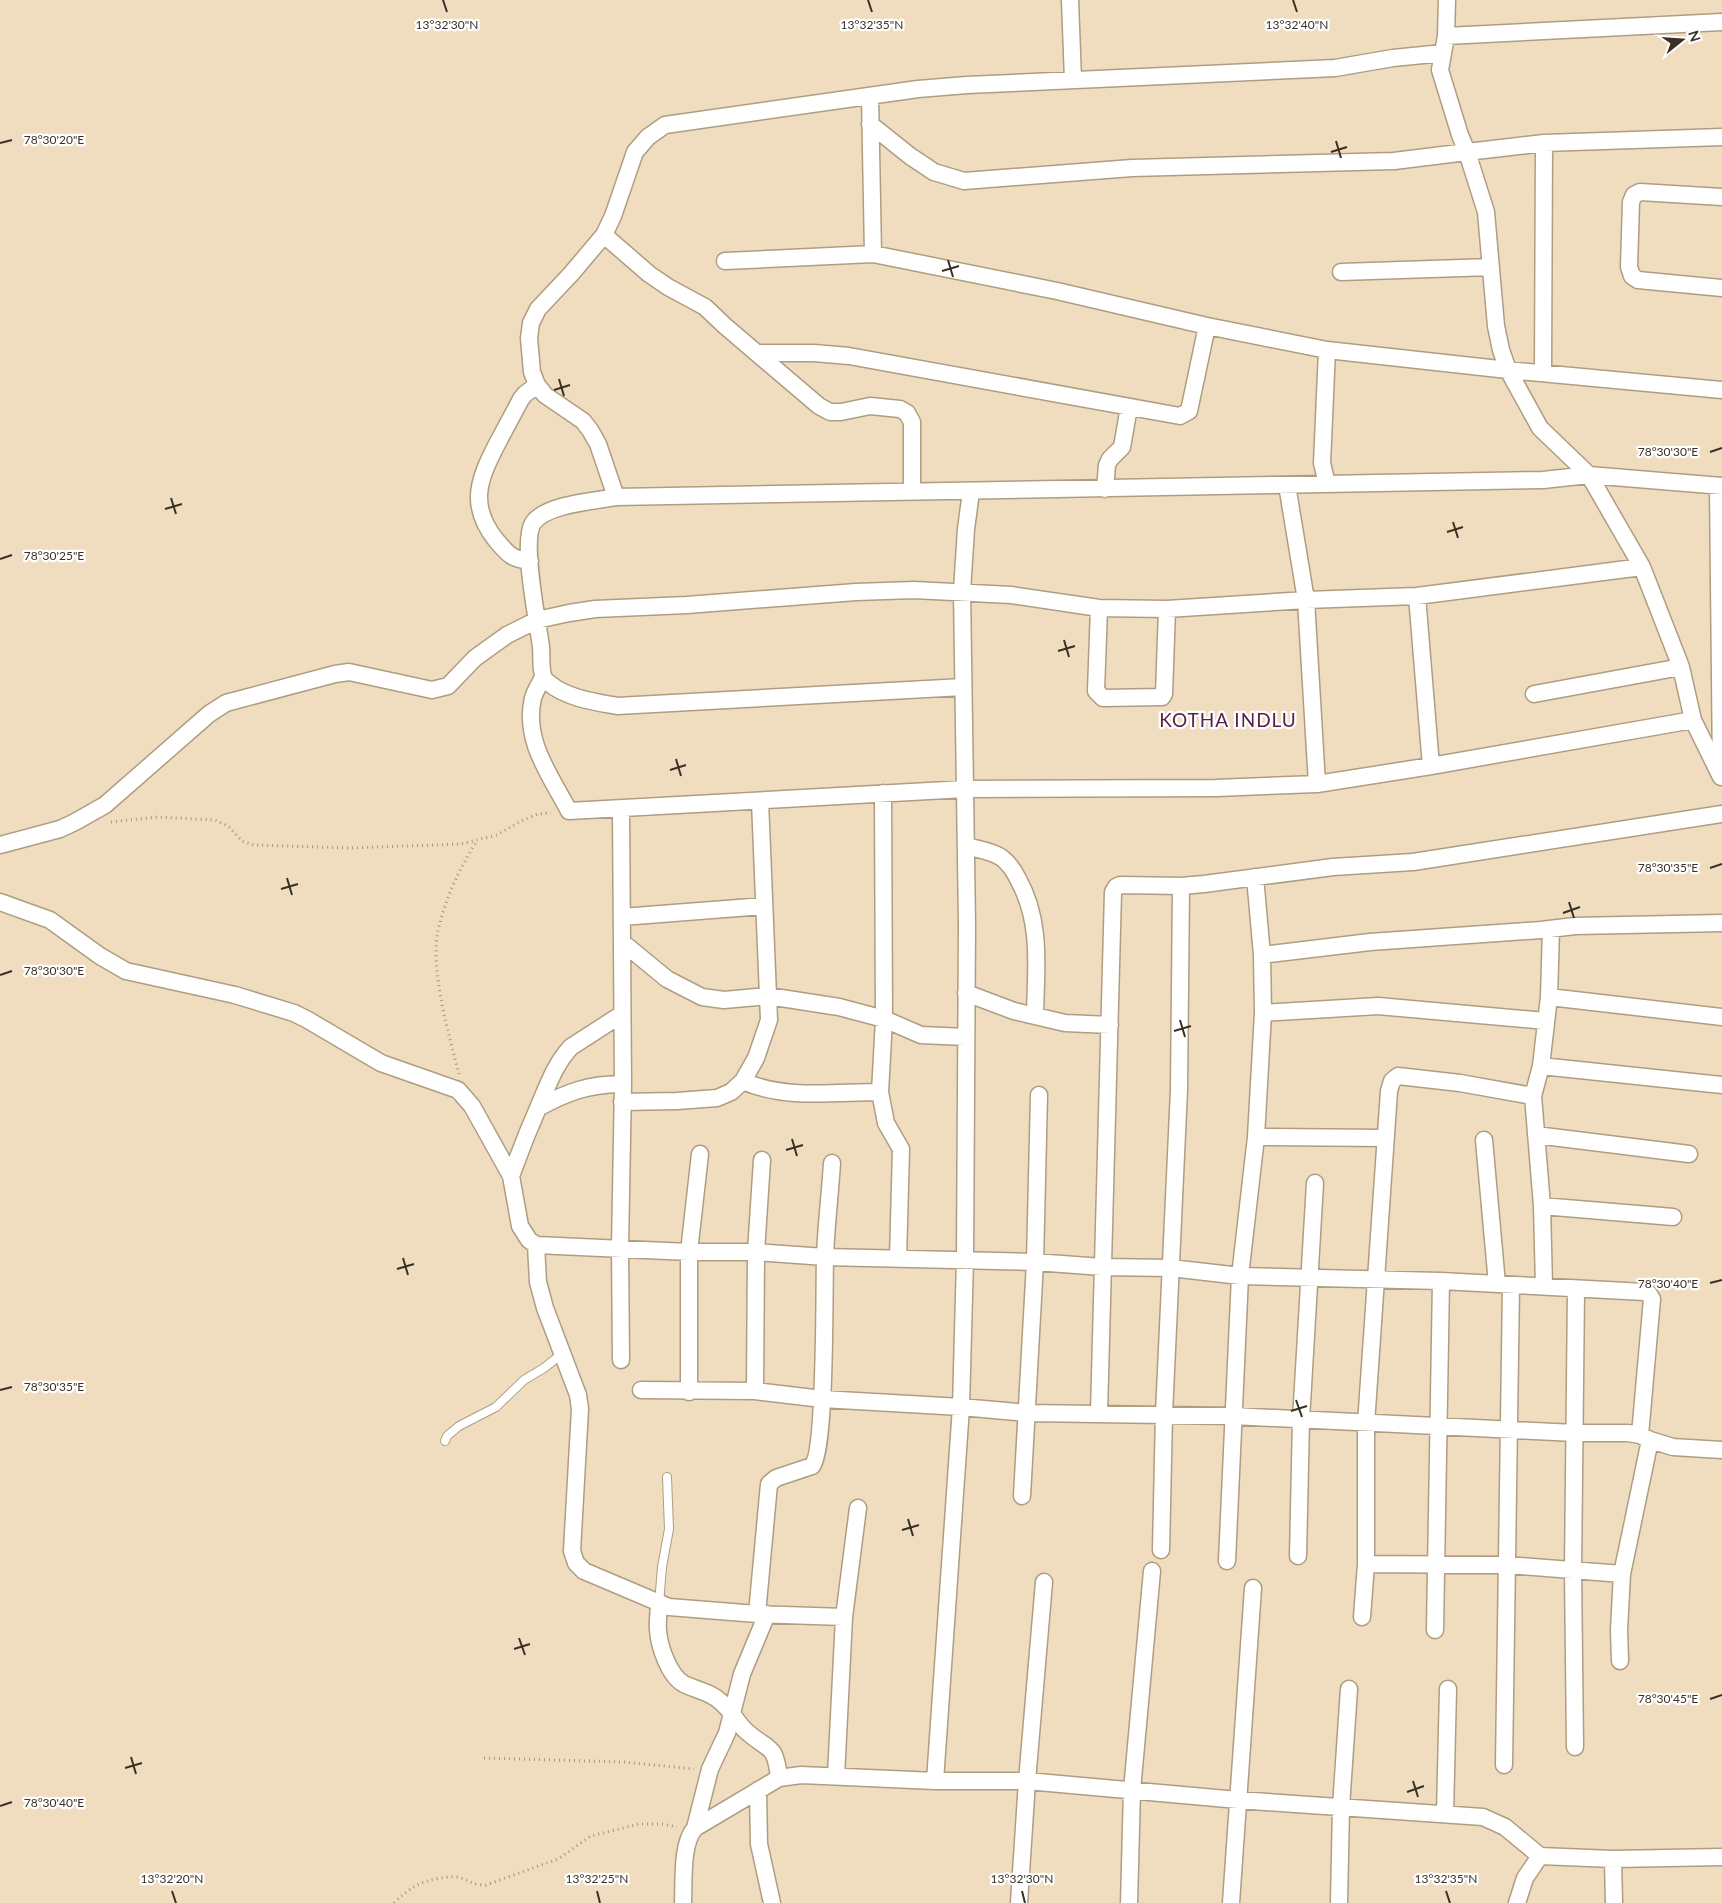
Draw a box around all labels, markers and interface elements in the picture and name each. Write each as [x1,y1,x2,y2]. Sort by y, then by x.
north arrow [1657,15,1707,65]
text: 13°32'30"N [416,17,478,32]
text: 13°32'35"N [841,17,903,32]
text: 13°32'40"N [1266,17,1328,32]
text: N [1685,28,1705,44]
text: 78°30'20"E [24,132,84,147]
text: 78°30'30"E [1638,444,1698,459]
text: 78°30'25"E [24,548,84,563]
district label: KOTHA INDLU [1159,708,1297,731]
text: 78°30'35"E [1638,860,1698,875]
text: 78°30'30"E [24,963,84,978]
text: 78°30'40"E [1638,1276,1698,1291]
text: 78°30'35"E [24,1379,84,1394]
text: 78°30'45"E [1638,1691,1698,1706]
text: 78°30'40"E [24,1795,84,1810]
text: 13°32'20"N [141,1871,203,1886]
text: 13°32'25"N [566,1871,628,1886]
text: 13°32'30"N [991,1871,1053,1886]
text: 13°32'35"N [1415,1871,1477,1886]

